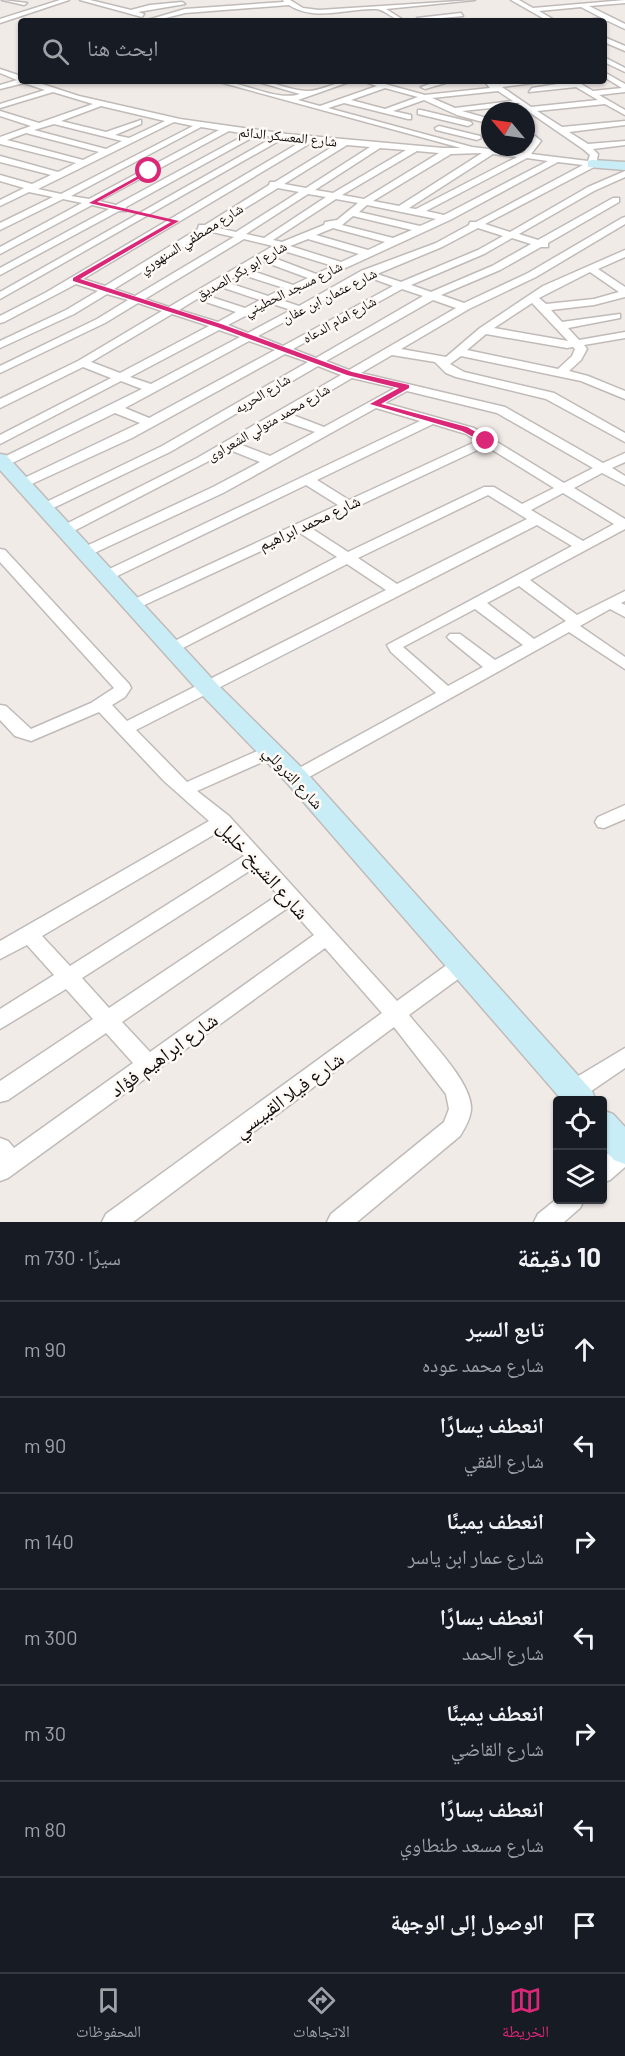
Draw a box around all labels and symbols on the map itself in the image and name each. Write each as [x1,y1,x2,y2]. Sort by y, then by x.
north arrow [481,102,535,156]
street label: شارع المعسكر الدائم [238,122,338,152]
route start [135,157,161,183]
street label: شارع مصطفي السنهوري [136,199,248,280]
street label: شارع ابو بكر الصديق [192,237,291,305]
street label: شارع مسجد الحطيني [241,257,346,322]
street label: شارع عثمان ابن عفان [279,264,380,328]
street label: شارع امام الدعاه [299,292,380,348]
street label: شارع الحريه [231,370,294,418]
street label: شارع محمد متولي الشعراوى [203,380,334,467]
route end [472,427,498,453]
street label: شارع محمد ابراهيم [255,490,364,556]
street label: شارع التروللي [257,742,328,815]
street label: شارع الشيخ خليل [212,814,315,925]
street label: شارع ابراهيم فؤاد [104,1007,224,1104]
street label: شارع فيلا القبيسي [228,1046,351,1146]

